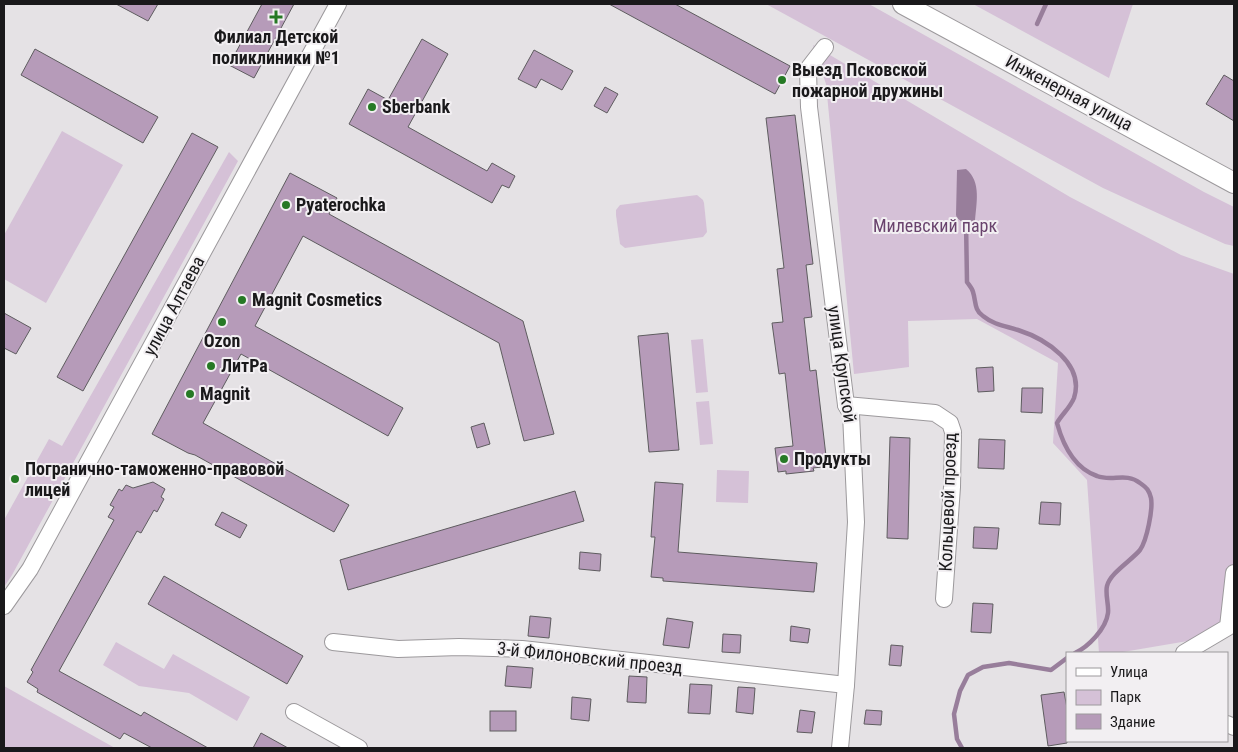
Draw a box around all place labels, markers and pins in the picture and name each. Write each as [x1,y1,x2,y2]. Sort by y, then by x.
marker: Филиал Детской поликлиники №1 [269,10,283,24]
place label: Филиал Детской поликлиники №1 [212,26,340,68]
place label: Выезд Псковской пожарной дружины [792,59,943,101]
marker: Выезд Псковской пожарной дружины [776,74,788,86]
place label: Sberbank [382,96,450,117]
marker: Sberbank [366,101,378,113]
place label: Pyaterochka [296,194,386,215]
marker: Pyaterochka [280,199,292,211]
place label: Magnit Cosmetics [252,289,382,310]
marker: Magnit Cosmetics [236,294,248,306]
marker: Ozon [216,316,228,328]
place label: Ozon [204,330,240,351]
place label: ЛитРа [221,355,268,376]
marker: ЛитРа [205,360,217,372]
place label: Magnit [200,383,251,404]
marker: Magnit [184,388,196,400]
place label: Продукты [794,448,871,469]
marker: Продукты [778,453,790,465]
place label: Погранично-таможенно-правовой лицей [25,458,284,500]
marker: Погранично-таможенно-правовой лицей [9,473,21,485]

